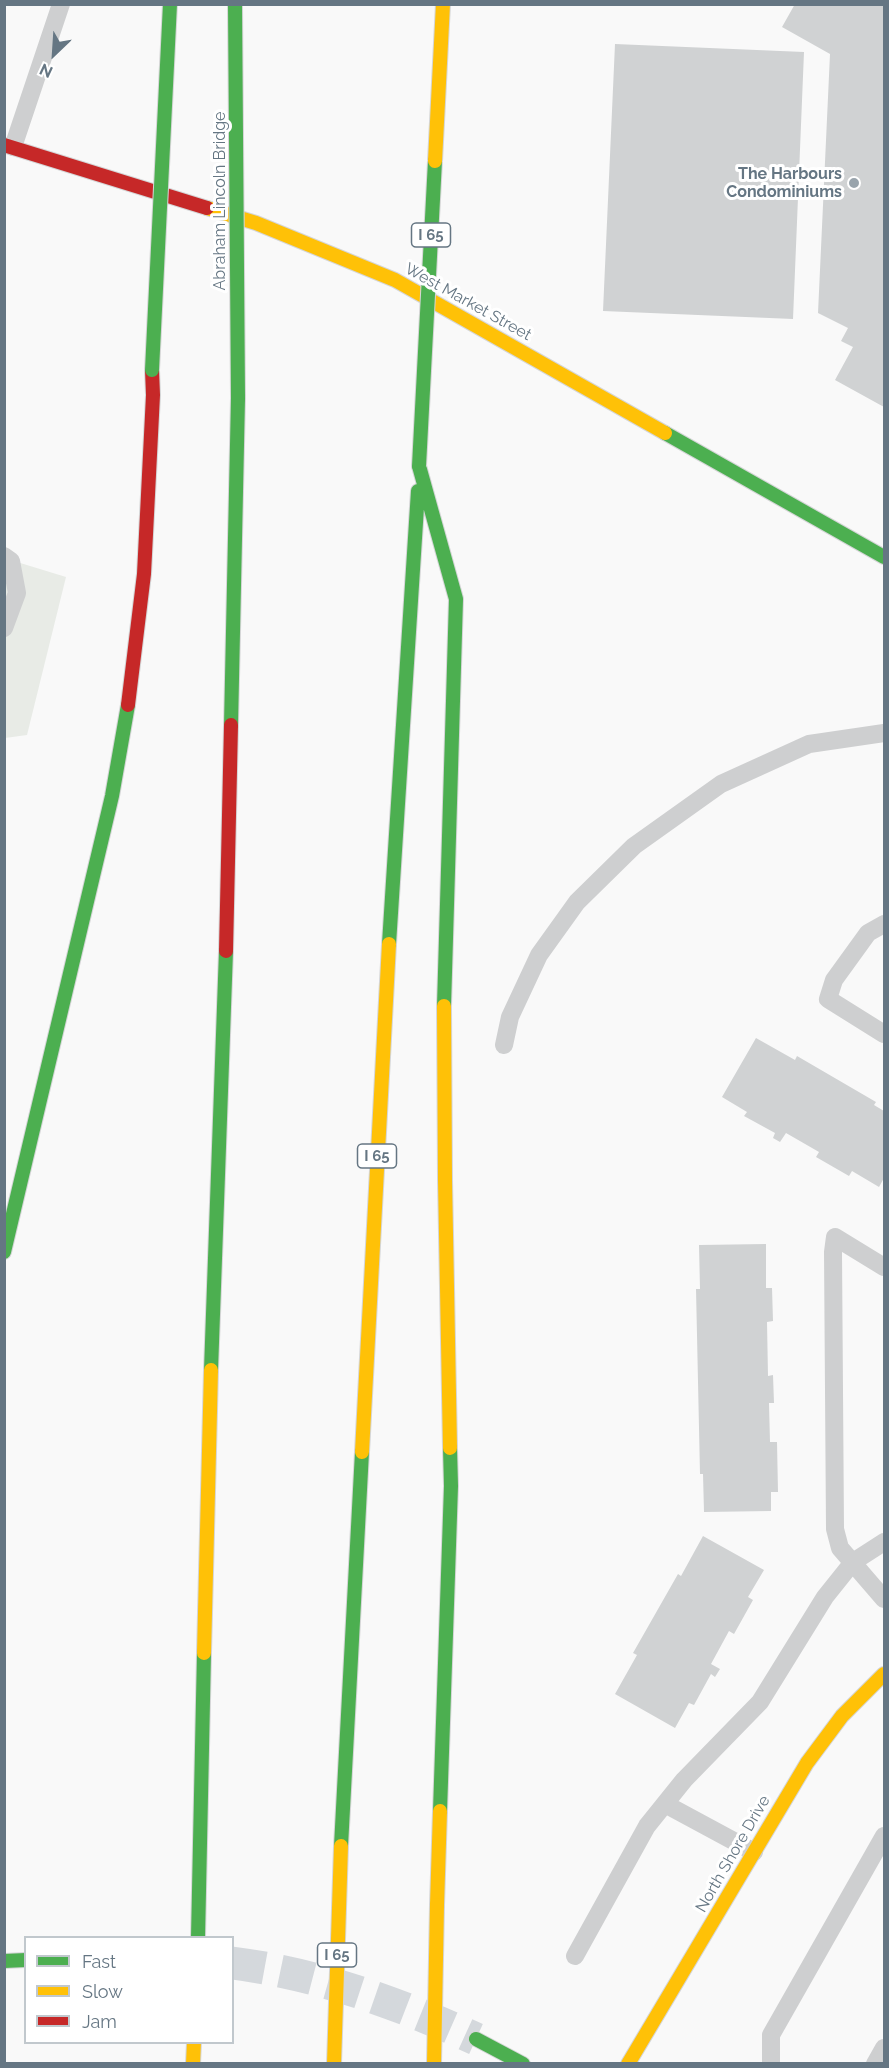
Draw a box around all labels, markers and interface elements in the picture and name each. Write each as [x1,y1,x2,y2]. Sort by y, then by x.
north arrow [24,24,84,84]
text: N [37,60,56,82]
street label: Abraham Lincoln Bridge [210,112,230,290]
place label: The Harbours Condominiums [726,164,842,202]
marker: The Harbours Condominiums [847,176,861,190]
road number: I 65 [412,223,450,247]
street label: West Market Street [401,259,535,345]
road number: I 65 [358,1144,397,1168]
street label: North Shore Drive [692,1792,774,1916]
legend [24,1936,234,2044]
road number: I 65 [318,1943,356,1967]
text: Fast [82,1951,116,1972]
text: Slow [82,1981,123,2002]
text: Jam [82,2011,117,2032]

